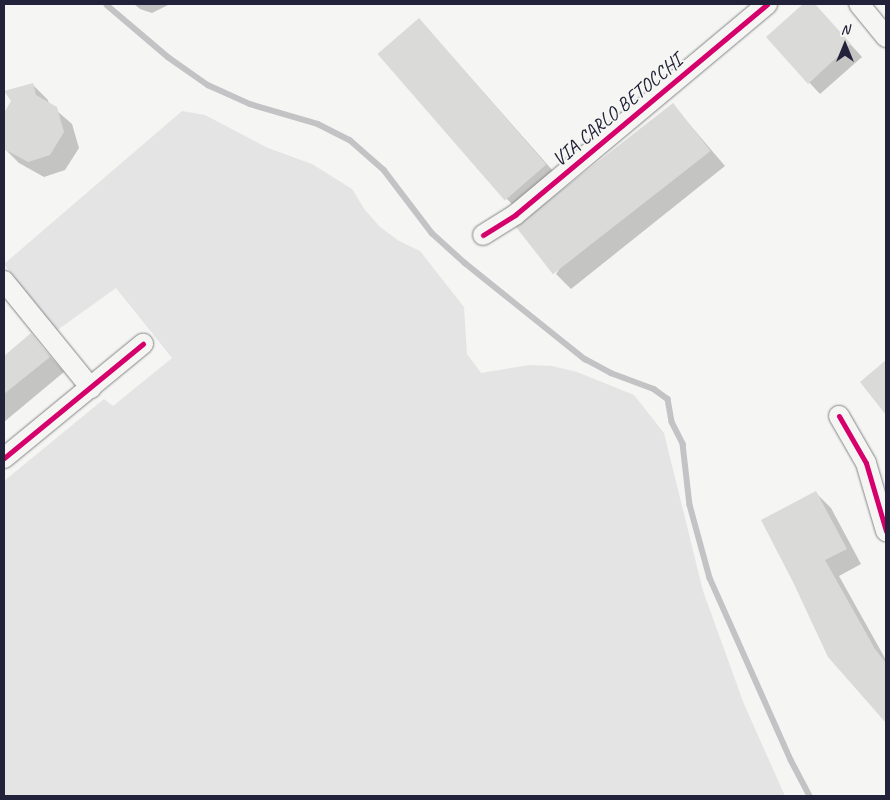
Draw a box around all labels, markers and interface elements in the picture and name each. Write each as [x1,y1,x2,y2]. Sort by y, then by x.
north arrow [820,20,870,70]
text: N [841,21,849,38]
street label: VIA CARLO BETOCCHI [547,49,687,171]

